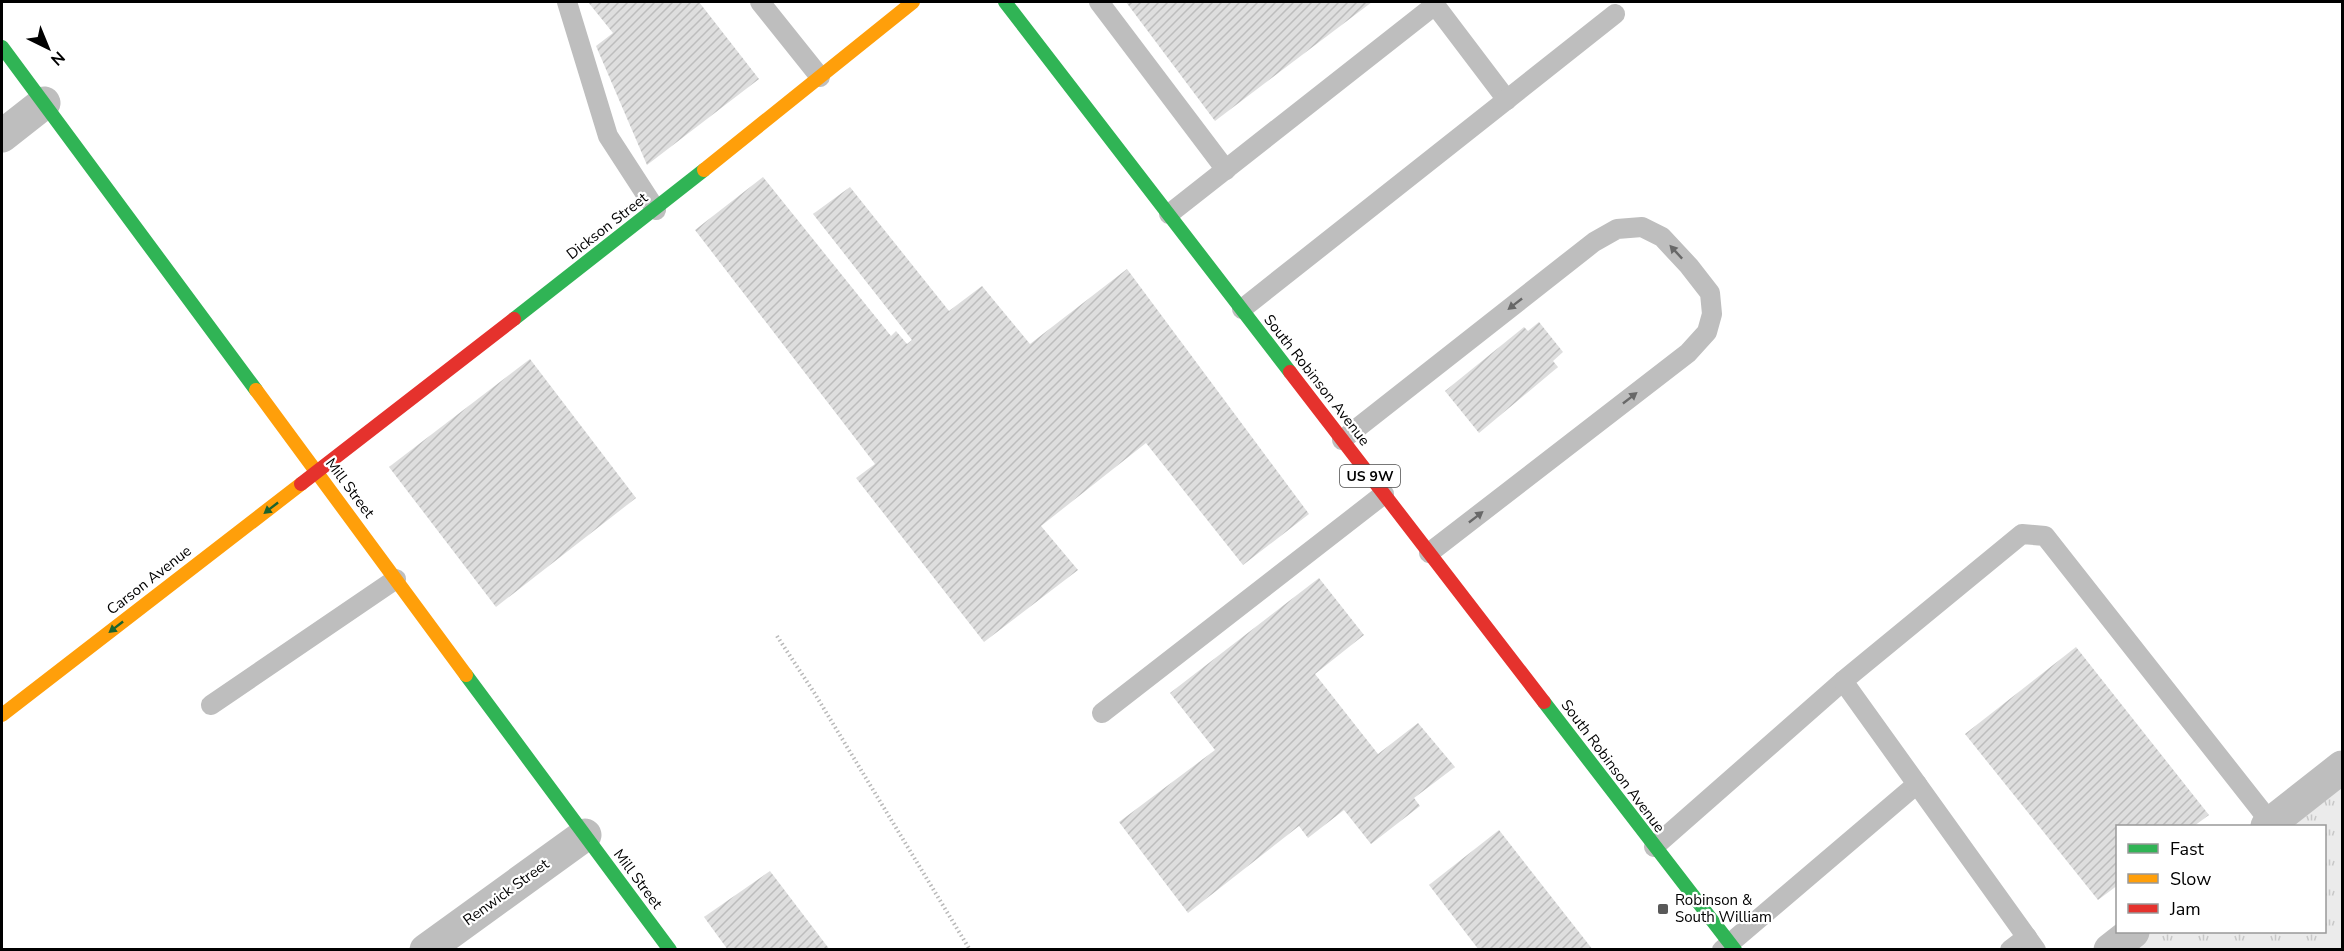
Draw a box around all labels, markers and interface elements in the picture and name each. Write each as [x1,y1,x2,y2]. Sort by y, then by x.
north arrow [18,18,78,78]
text: N [46,46,69,70]
street label: Dickson Street [562,188,652,264]
one-way arrow [1670,245,1683,260]
one-way arrow [1507,298,1522,310]
street label: South Robinson Avenue [1259,310,1375,450]
one-way arrow [1622,391,1638,404]
street label: Mill Street [321,454,379,523]
road number: US 9W [1340,465,1400,487]
one-way arrow [263,501,279,514]
one-way arrow [1467,511,1483,523]
street label: Carson Avenue [103,541,195,619]
one-way arrow [109,620,124,632]
street label: South Robinson Avenue [1556,695,1670,837]
legend [2116,825,2326,933]
text: Fast [2170,837,2205,861]
street label: Mill Street [609,845,667,914]
street label: Renwick Street [459,854,554,930]
text: Slow [2170,867,2211,891]
place label: Robinson & South William [1675,890,1772,927]
text: Jam [2169,897,2201,921]
marker: Robinson & South William [1656,902,1670,916]

